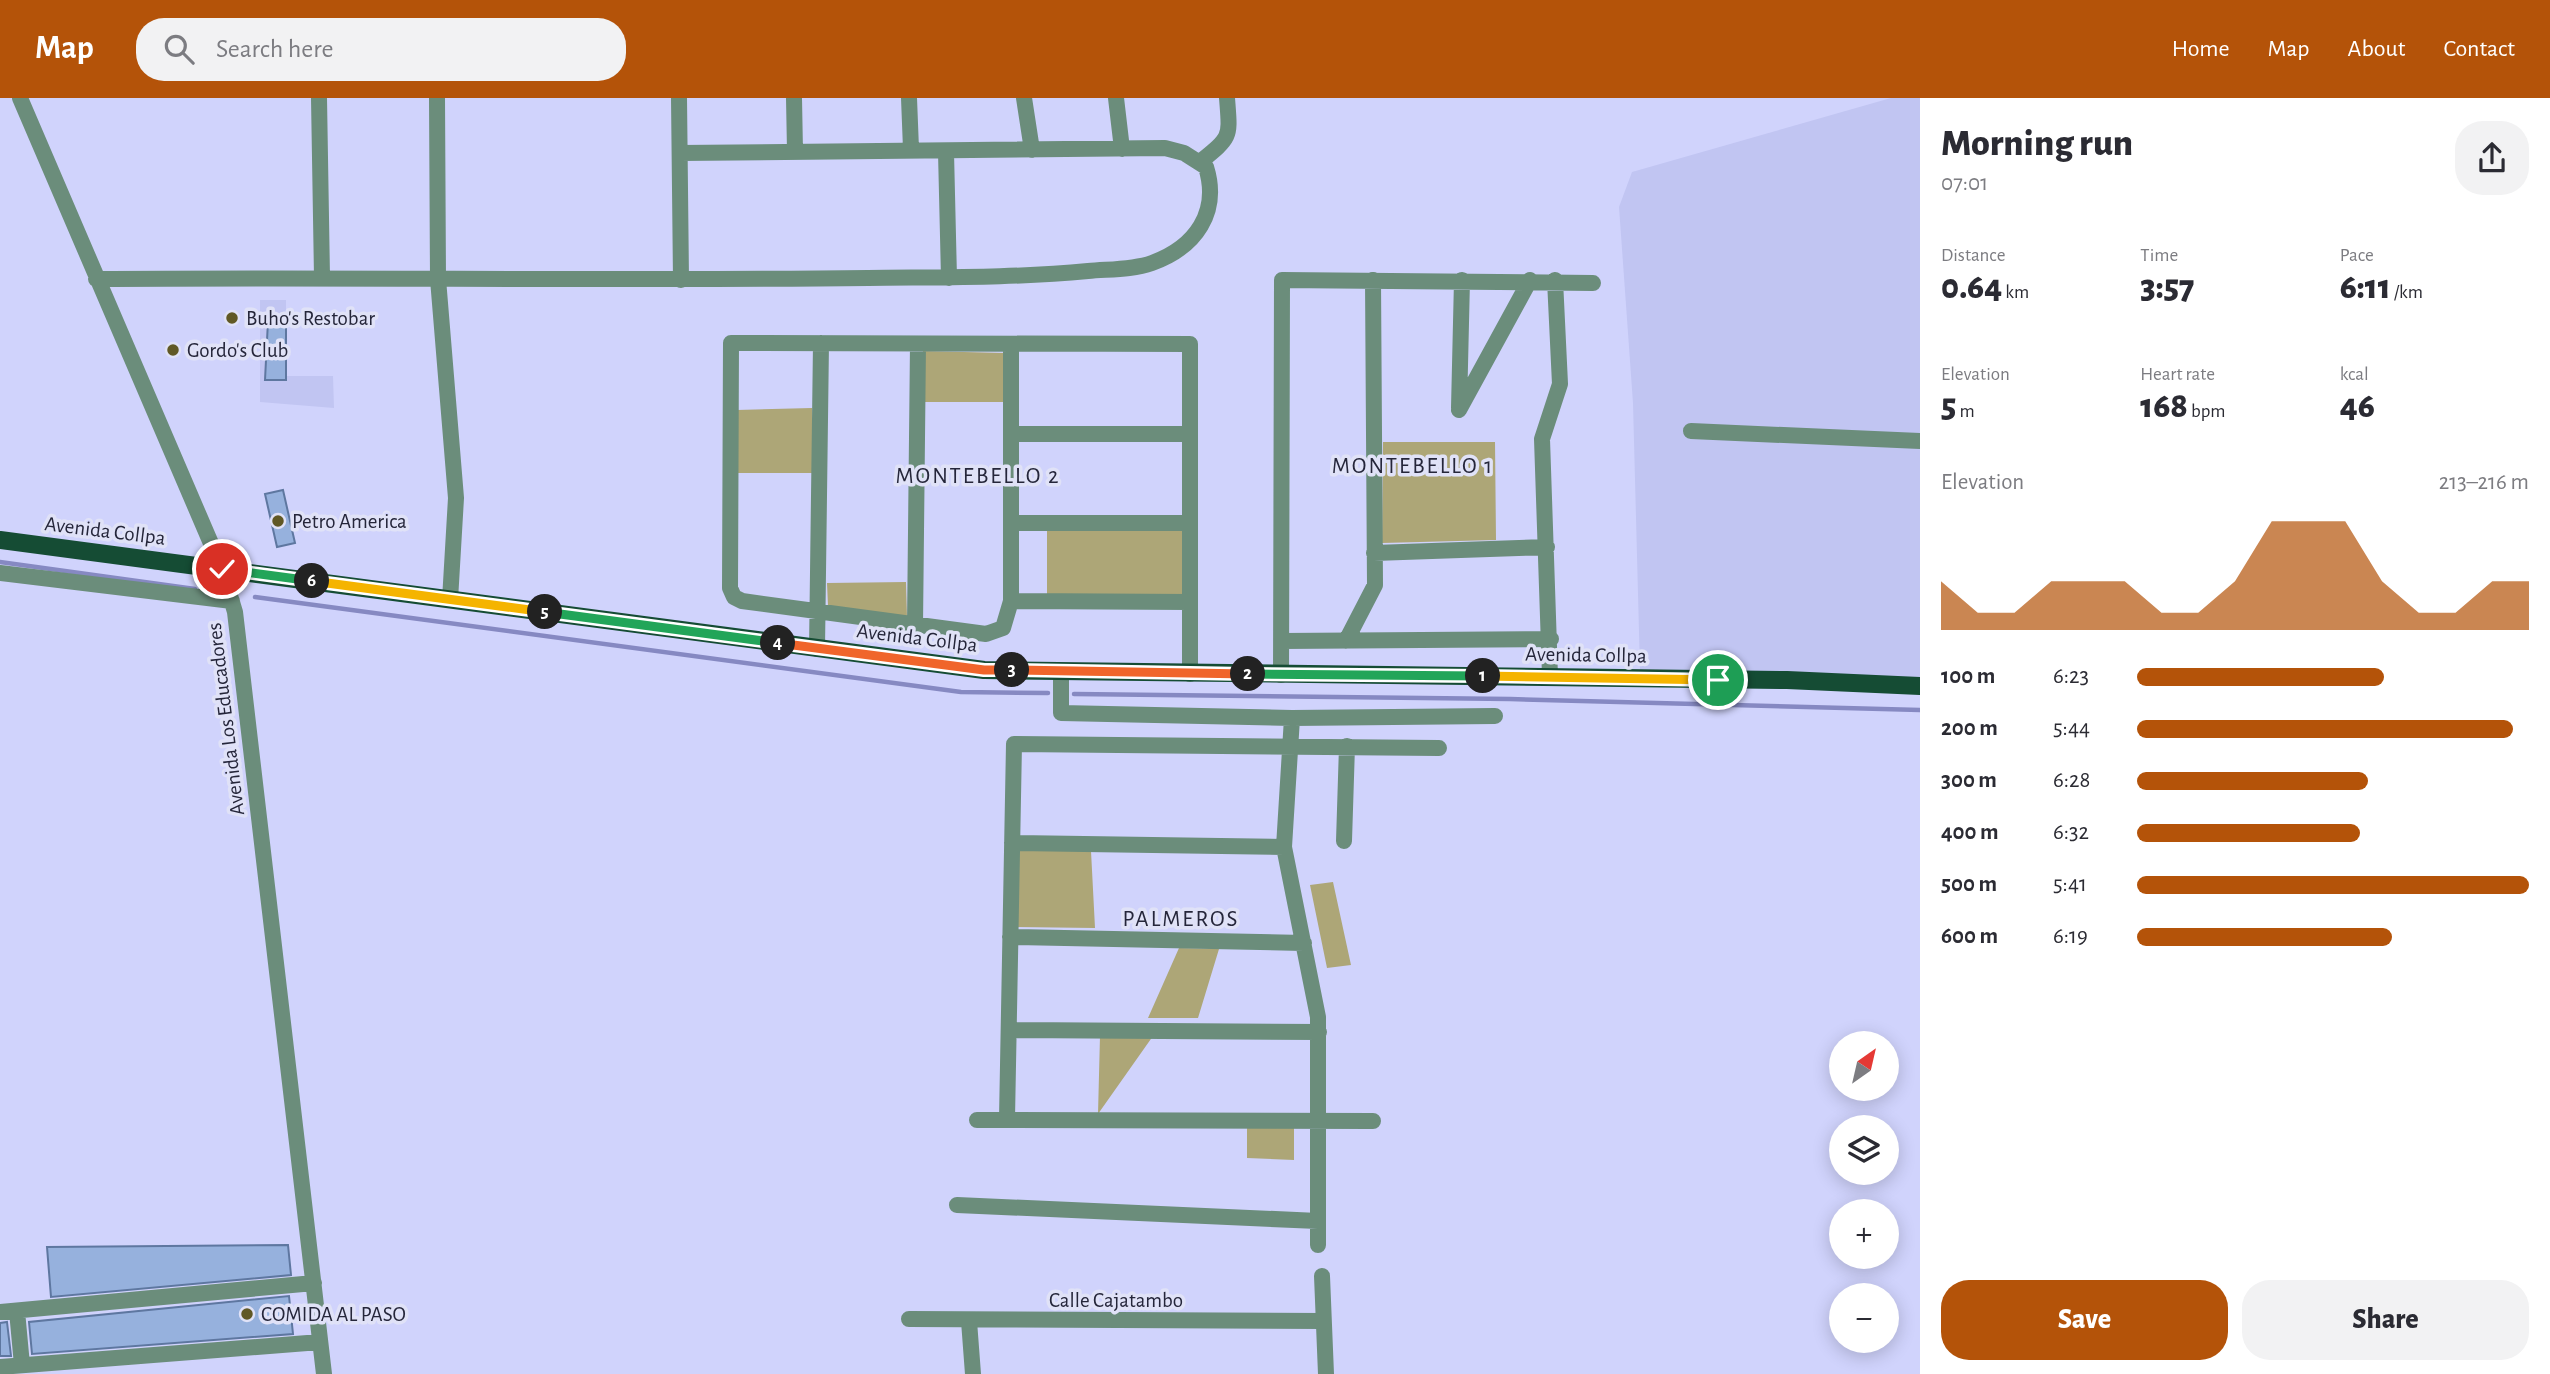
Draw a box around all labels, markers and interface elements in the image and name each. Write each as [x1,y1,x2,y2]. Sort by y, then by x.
search box [136,18,626,81]
icon: search [160,30,198,68]
text: Map [35,32,94,65]
text: Search here [216,36,334,62]
text: Home [2172,37,2230,61]
text: Map [2268,37,2310,61]
text: About [2348,37,2405,61]
text: Contact [2443,37,2515,61]
button: share [2455,121,2529,195]
text: Morning run [1941,125,2133,163]
text: 07:01 [1941,172,1988,195]
text: Distance [1941,246,2005,265]
text: Time [2140,246,2178,265]
text: Pace [2340,246,2374,265]
text: 0.64 [1941,270,2002,305]
text: 3:57 [2140,270,2194,305]
text: 6:11 [2340,270,2391,305]
text: km [2002,283,2029,302]
text: /km [2391,283,2423,302]
place label: Buho's Restobar [246,308,375,329]
marker: Buho's Restobar [224,310,240,326]
place label: Gordo's Club [187,340,288,361]
marker: Gordo's Club [165,342,181,358]
text: Elevation [1941,365,2010,384]
text: Heart rate [2140,365,2215,384]
text: kcal [2340,365,2369,384]
text: 5 [1941,389,1956,424]
text: 168 [2140,389,2188,424]
text: 46 [2340,389,2375,424]
text: m [1956,402,1975,421]
text: bpm [2188,402,2226,421]
district label: MONTEBELLO 1 [1332,455,1494,478]
district label: MONTEBELLO 2 [895,465,1061,488]
text: Elevation [1941,471,2024,494]
text: 213–216 m [2439,471,2529,494]
place label: Petro America [292,511,407,532]
street label: Avenida Collpa [43,513,167,549]
marker: Petro America [270,513,286,529]
pin [192,539,252,599]
icon: check [203,550,241,588]
pin: 6 [294,564,330,598]
text: 6 [307,571,316,590]
pin: 5 [528,594,562,630]
text: 5 [540,602,549,621]
street label: Avenida Collpa [855,620,979,656]
street label: Avenida Los Educadores [204,622,248,816]
pin: 4 [760,626,796,660]
text: 4 [773,633,782,652]
street label: Avenida Collpa [1525,643,1647,667]
pin [1688,650,1748,710]
pin: 3 [995,652,1030,688]
pin: 2 [1230,656,1266,692]
pin: 1 [1466,658,1500,694]
text: 3 [1007,660,1016,679]
icon: arrive [1699,661,1737,699]
text: 2 [1243,664,1252,683]
text: 100 m [1941,665,1995,688]
text: 6:23 [2053,665,2089,688]
text: 1 [1479,666,1486,685]
text: 200 m [1941,717,1998,740]
text: 5:44 [2053,717,2090,740]
text: 300 m [1941,769,1997,792]
text: 6:28 [2053,769,2090,792]
text: 400 m [1941,821,1999,844]
text: 6:32 [2053,821,2089,844]
text: 500 m [1941,873,1997,896]
text: 5:41 [2053,873,2087,896]
district label: PALMEROS [1123,908,1239,931]
text: 600 m [1941,925,1998,948]
text: 6:19 [2053,925,2088,948]
north arrow [1829,1031,1899,1101]
map controls [1829,1031,1899,1353]
button: layers [1829,1115,1899,1185]
button: + [1829,1199,1899,1269]
button: Save [1941,1280,2228,1360]
button: Share [2242,1280,2529,1360]
button: − [1829,1283,1899,1353]
street label: Calle Cajatambo [1049,1290,1183,1311]
place label: COMIDA AL PASO [261,1304,406,1325]
marker: COMIDA AL PASO [239,1306,255,1322]

